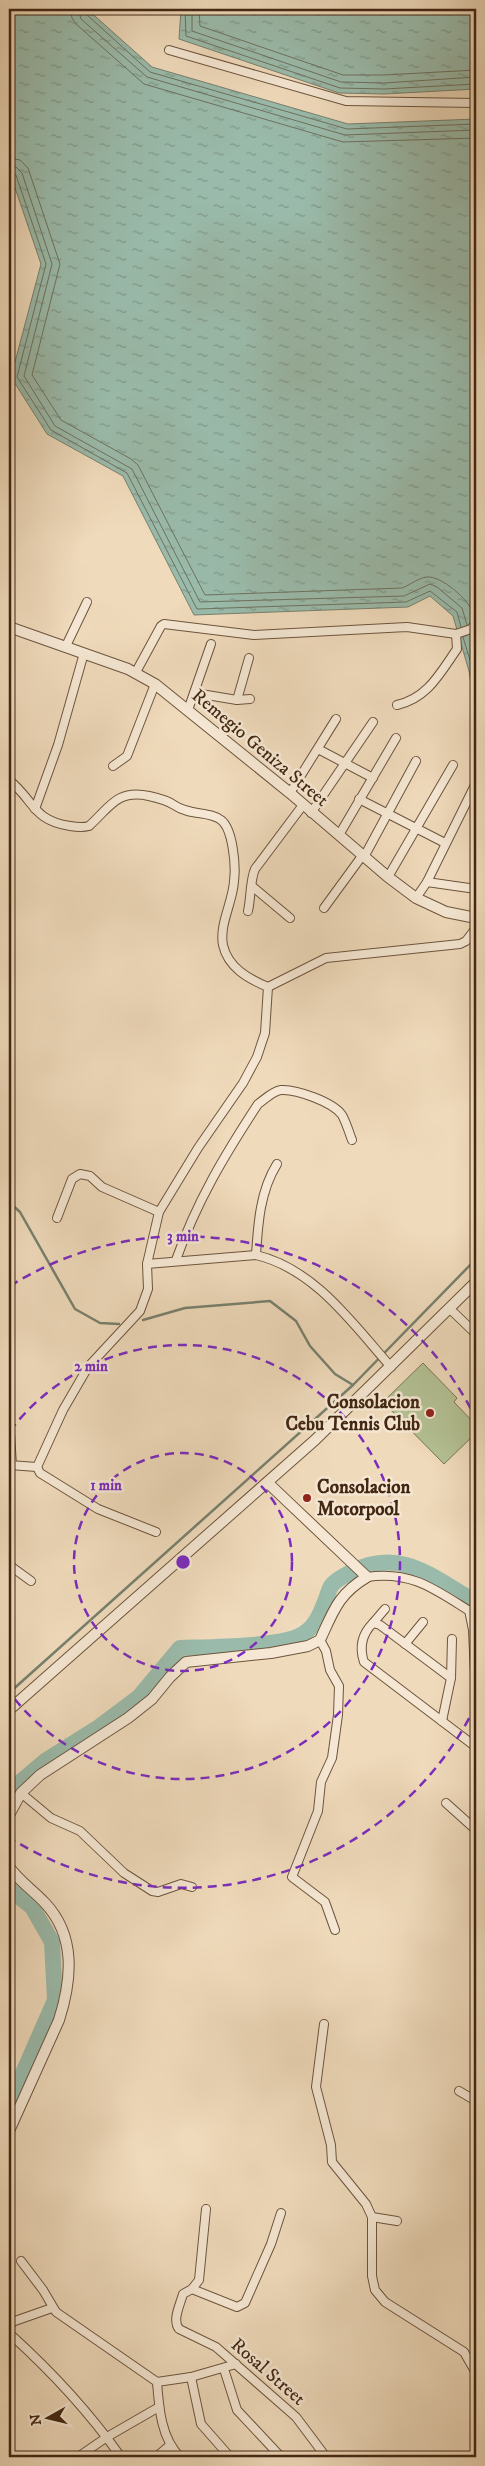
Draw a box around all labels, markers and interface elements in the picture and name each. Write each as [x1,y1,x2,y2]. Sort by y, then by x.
street label: Remegio Geniza Street [187,684,333,812]
text: 3 min [167,1227,199,1246]
text: 2 min [74,1357,108,1376]
place label: Consolacion Cebu Tennis Club [285,1391,421,1436]
marker: Consolacion Cebu Tennis Club [424,1407,436,1419]
text: 1 min [90,1476,122,1495]
place label: Consolacion Motorpool [317,1476,411,1521]
marker: Consolacion Motorpool [301,1492,313,1504]
centre of rings [174,1553,192,1571]
street label: Rosal Street [226,2333,310,2411]
north arrow [22,2394,72,2444]
text: N [26,2412,46,2427]

